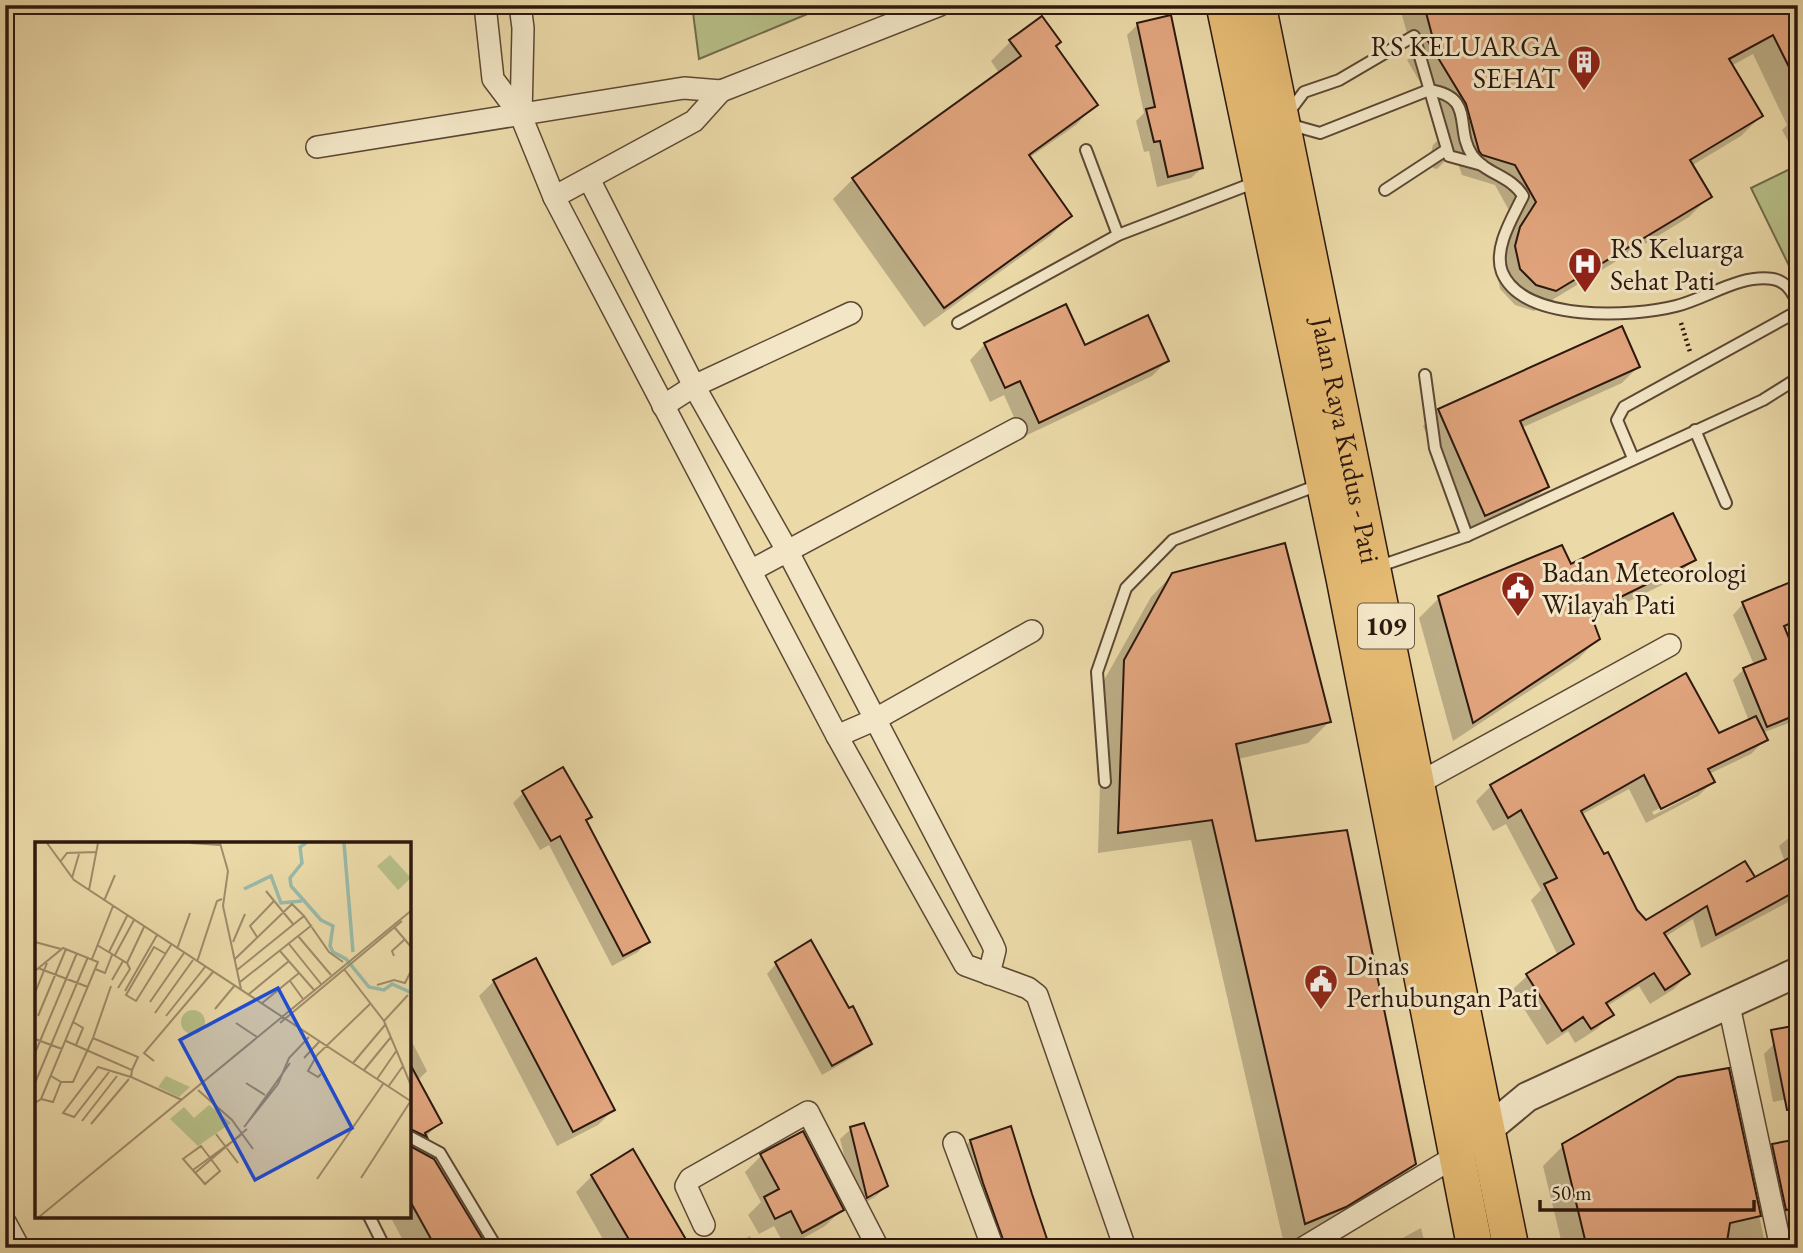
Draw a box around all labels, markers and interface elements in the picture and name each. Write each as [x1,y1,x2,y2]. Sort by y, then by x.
place label: RS KELUARGA SEHAT [1370,28,1561,96]
building icon: RS KELUARGA SEHAT [1565,43,1603,92]
place label: RS Keluarga Sehat Pati [1610,230,1745,298]
hospital icon: RS Keluarga Sehat Pati [1566,245,1604,294]
street label: Jalan Raya Kudus - Pati [1304,312,1389,566]
place label: Badan Meteorologi Wilayah Pati [1542,554,1747,622]
public building icon: Badan Meteorologi Wilayah Pati [1499,569,1537,618]
road number: 109 [1358,604,1414,648]
inset map [35,842,411,1218]
place label: Dinas Perhubungan Pati [1346,947,1538,1015]
public building icon: Dinas Perhubungan Pati [1302,962,1340,1011]
scale bar [1540,1169,1754,1213]
text: 50 m [1551,1179,1592,1206]

